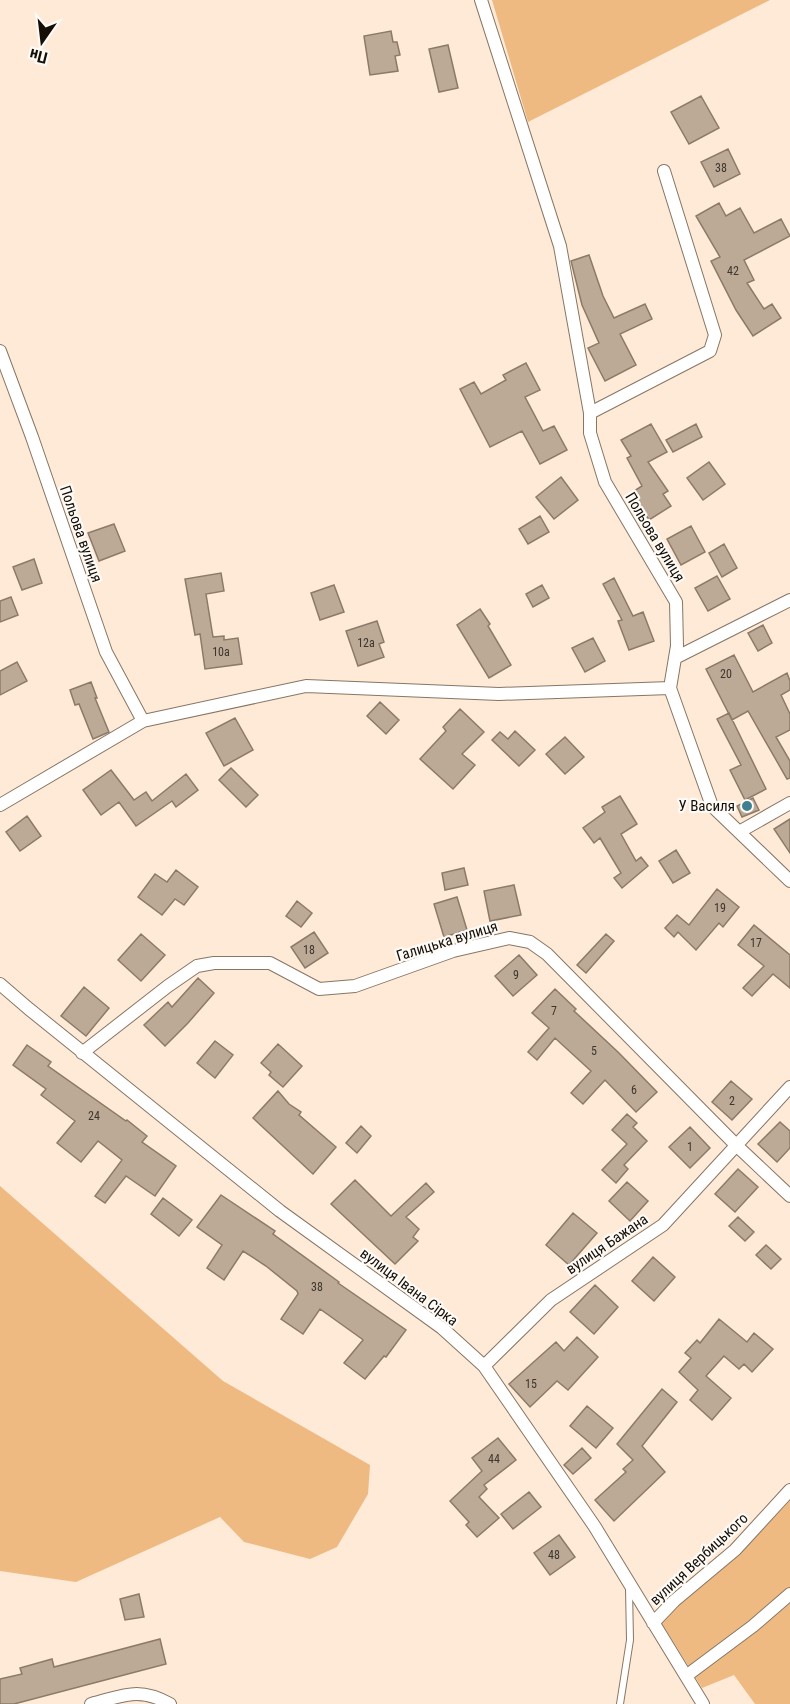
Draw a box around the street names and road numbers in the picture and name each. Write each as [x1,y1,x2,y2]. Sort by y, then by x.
street label: Польова вулиця [56,483,106,585]
street label: Польова вулиця [621,489,689,585]
street label: Галицька вулиця [394,917,500,965]
street label: вулиця Бажана [563,1210,651,1278]
street label: вулиця Івана Сірка [357,1244,461,1330]
street label: вулиця Вербицького [646,1509,752,1609]

